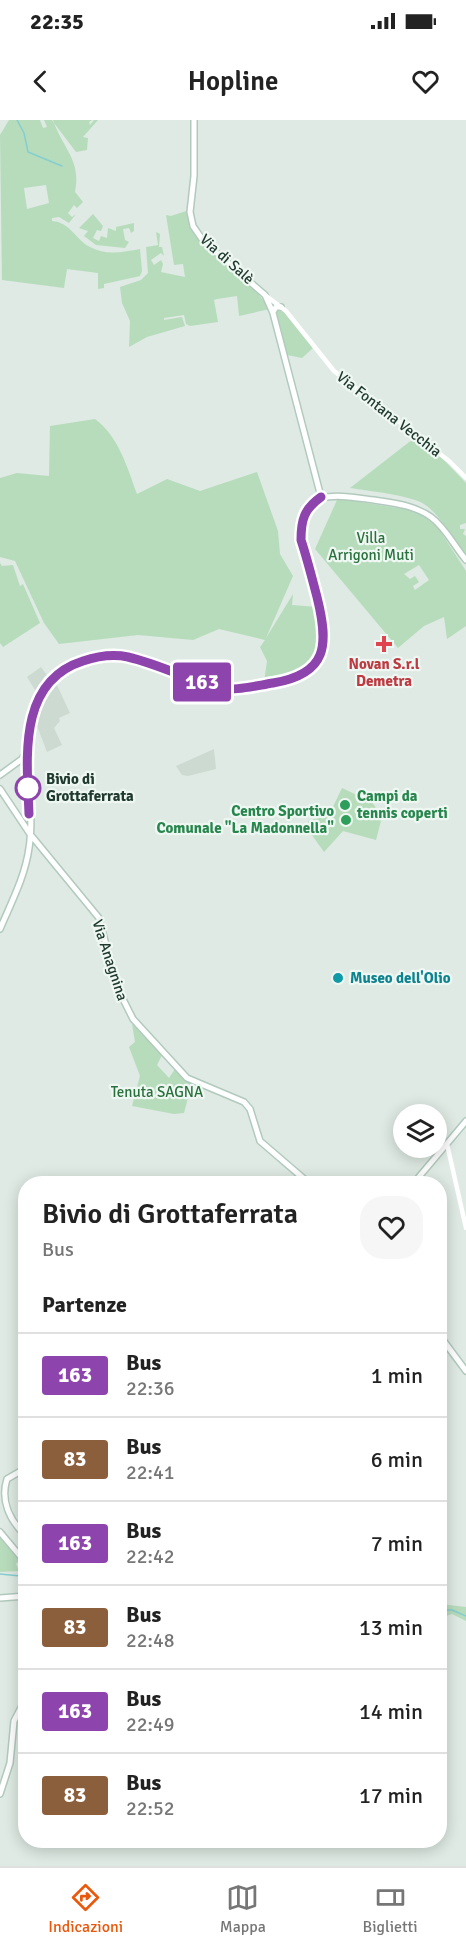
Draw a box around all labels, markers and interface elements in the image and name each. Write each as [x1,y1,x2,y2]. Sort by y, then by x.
text: 22:35 [30,8,84,35]
icon: back [24,65,57,98]
text: Hopline [188,65,278,98]
icon: heart [409,65,442,98]
street label: Via di Salè [196,230,258,288]
street label: Via Fontana Vecchia [333,367,445,461]
park label: Villa Arrigoni Muti [328,529,414,564]
marker: Novan S.r.l Demetra [375,635,393,653]
place label: Novan S.r.l Demetra [348,655,420,690]
line badge: 163 [168,662,236,702]
text: 163 [185,669,219,695]
place label: Bivio di Grottaferrata [46,770,134,805]
marker: Bivio di Grottaferrata [15,775,41,801]
place label: Campi da tennis coperti [356,787,448,822]
marker: Campi da tennis coperti [338,798,352,812]
place label: Centro Sportivo Comunale "La Madonnella" [156,802,334,837]
marker: Centro Sportivo Comunale "La Madonnella" [339,813,353,827]
street label: Via Anagnina [88,917,132,1003]
place label: Museo dell'Olio [350,969,451,987]
marker: Museo dell'Olio [331,971,345,985]
park label: Tenuta SAGNA [111,1083,203,1101]
map controls [393,1104,447,1158]
button: layers [393,1104,447,1158]
button: heart [360,1196,423,1259]
text: Bivio di Grottaferrata [42,1197,298,1231]
text: Bus [42,1237,74,1262]
text: Partenze [42,1291,127,1318]
text: Bus [126,1349,161,1376]
text: 163 [58,1362,92,1388]
text: 1 min [371,1362,423,1389]
text: 22:36 [126,1376,175,1401]
text: Bus [126,1433,161,1460]
text: 83 [64,1446,86,1472]
text: 6 min [371,1446,423,1473]
text: 22:41 [126,1460,175,1485]
text: Bus [126,1517,161,1544]
text: 163 [58,1530,92,1556]
text: 7 min [371,1530,423,1557]
text: 22:42 [126,1544,175,1569]
text: Bus [126,1601,161,1628]
text: 83 [64,1614,86,1640]
text: 13 min [359,1614,423,1641]
text: 22:48 [126,1628,175,1653]
text: Bus [126,1685,161,1712]
text: 163 [58,1698,92,1724]
text: 14 min [359,1698,423,1725]
text: 22:49 [126,1712,175,1737]
text: Bus [126,1769,161,1796]
text: 83 [64,1782,86,1808]
text: 17 min [359,1782,423,1809]
text: 22:52 [126,1796,175,1821]
tab: Indicazioni [48,1881,123,1937]
tab: Mappa [220,1881,266,1937]
tab: Biglietti [363,1881,418,1937]

